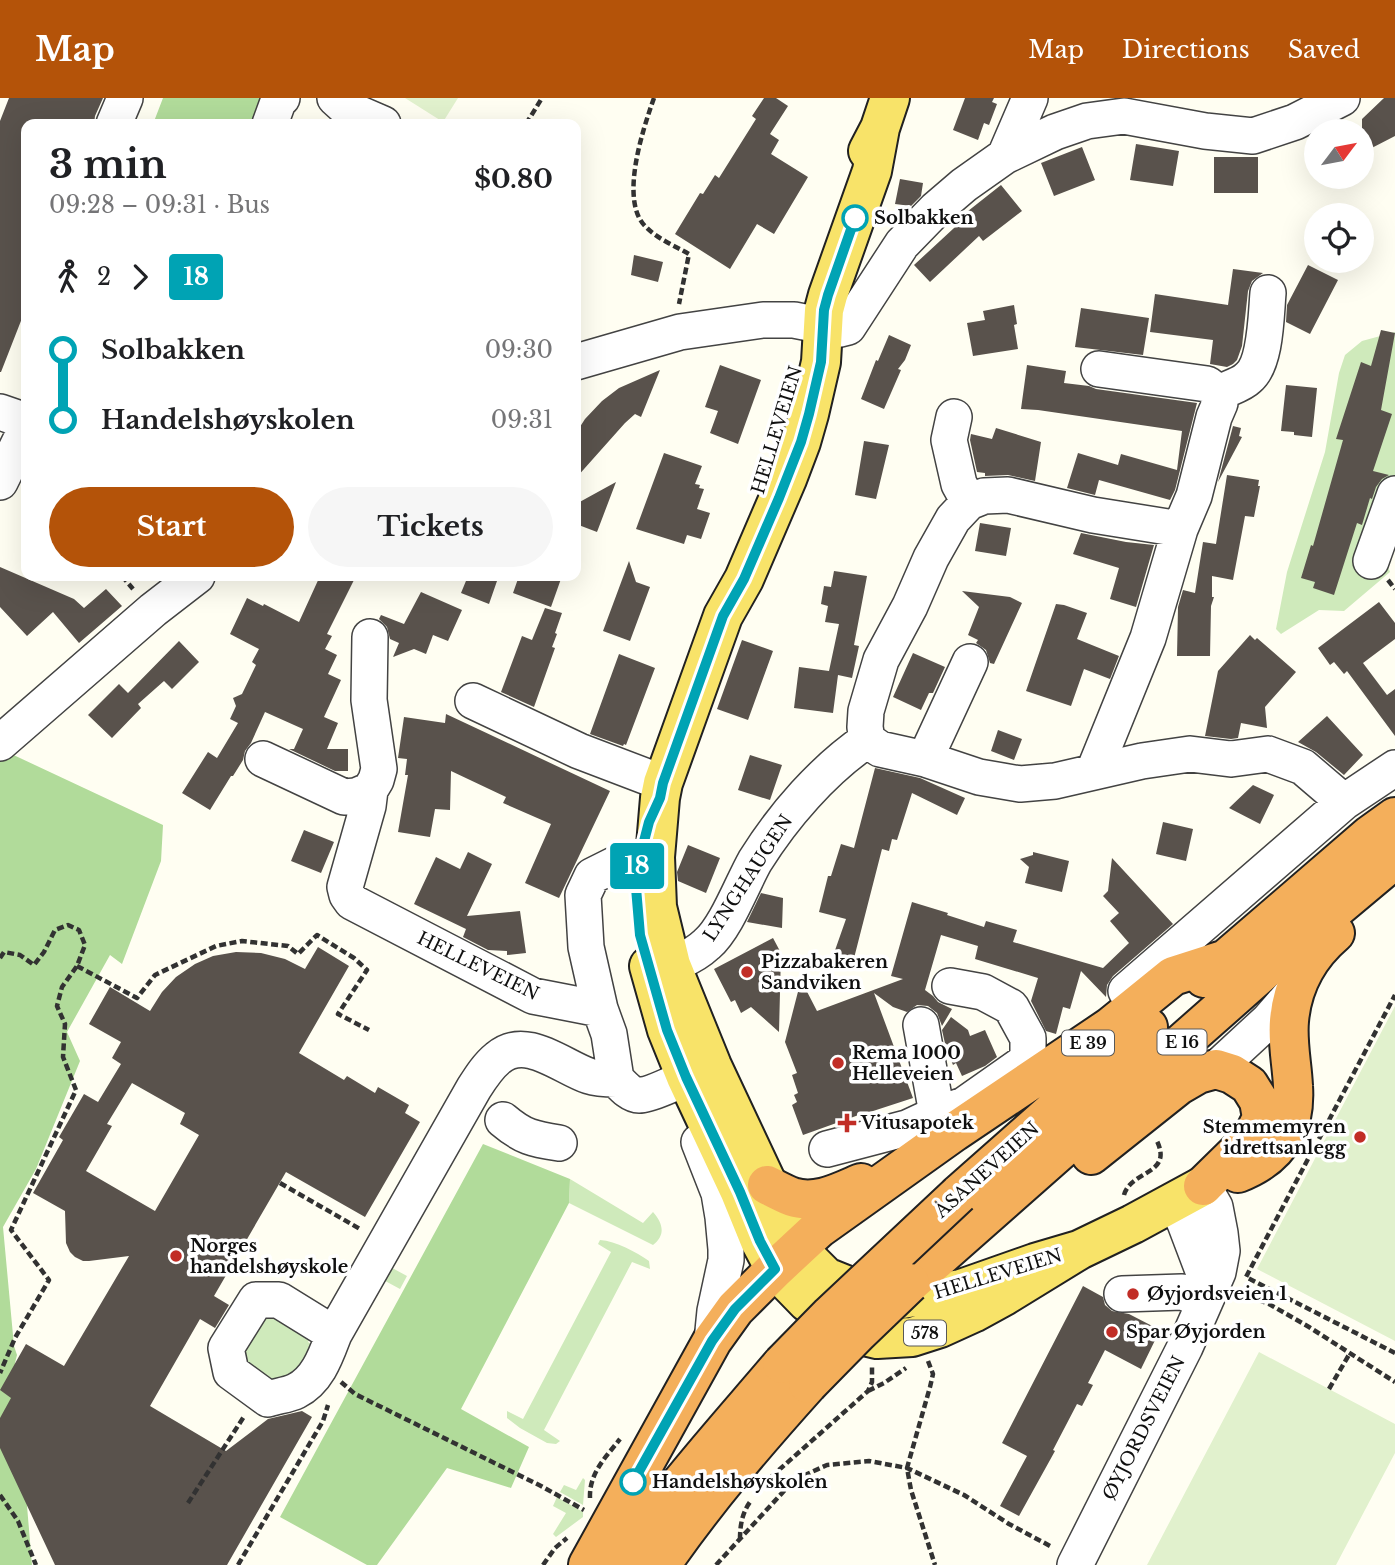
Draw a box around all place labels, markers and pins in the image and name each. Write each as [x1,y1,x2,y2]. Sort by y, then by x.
marker: Solbakken [842,205,868,231]
place label: Solbakken [874,207,974,229]
place label: Pizzabakeren Sandviken [761,951,888,994]
marker: Pizzabakeren Sandviken [739,964,755,980]
place label: Rema 1000 Helleveien [852,1042,961,1085]
marker: Rema 1000 Helleveien [830,1055,846,1071]
place label: Vitusapotek [860,1112,975,1134]
marker: Vitusapotek [839,1115,855,1131]
place label: Stemmemyren idrettsanlegg [1203,1116,1347,1159]
marker: Stemmemyren idrettsanlegg [1352,1129,1368,1145]
place label: Norges handelshøyskole [190,1235,348,1278]
marker: Norges handelshøyskole [168,1248,184,1264]
place label: Øyjordsveien 1 [1147,1283,1287,1305]
marker: Øyjordsveien 1 [1125,1286,1141,1302]
place label: Spar Øyjorden [1126,1321,1266,1343]
marker: Spar Øyjorden [1104,1324,1120,1340]
marker: Handelshøyskolen [620,1469,646,1495]
place label: Handelshøyskolen [652,1471,828,1493]

